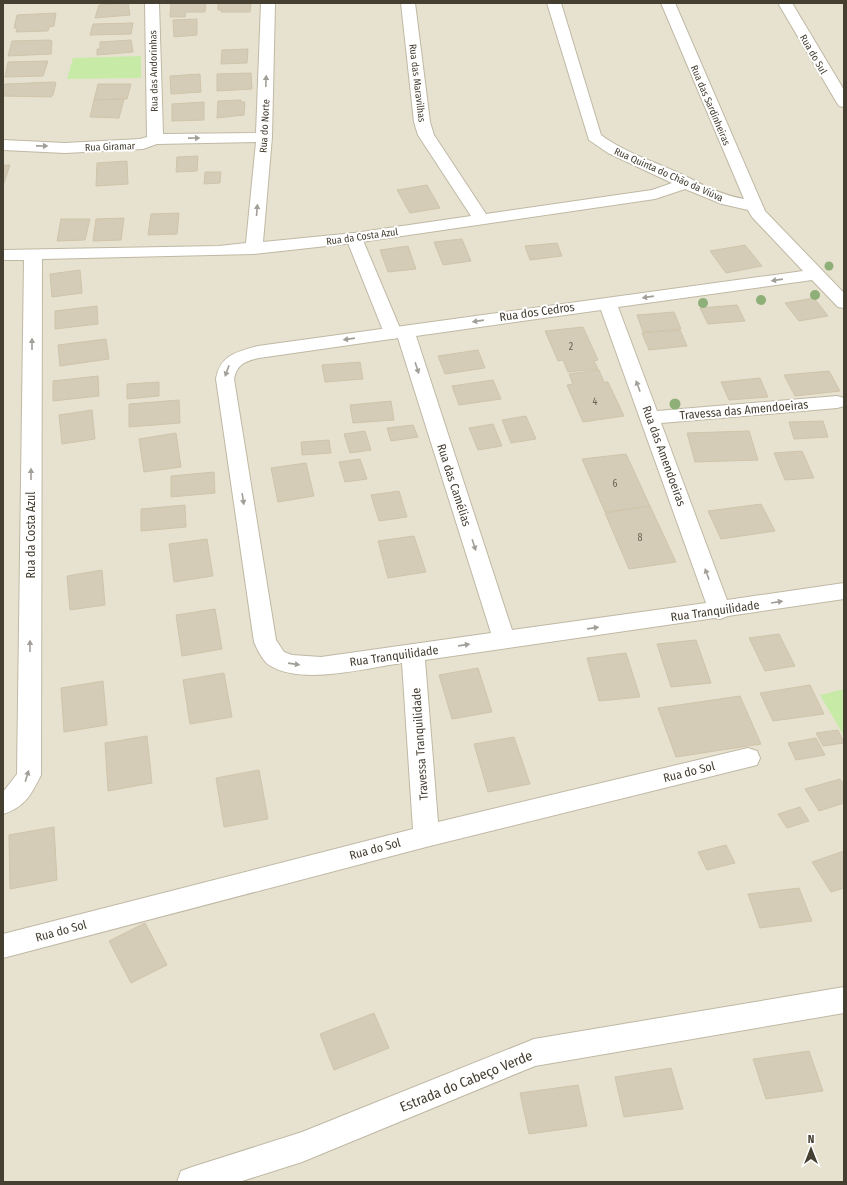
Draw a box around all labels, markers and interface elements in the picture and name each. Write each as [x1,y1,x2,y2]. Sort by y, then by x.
street label: Rua das Andorinhas [147,30,161,112]
street label: Rua do Sul [797,33,829,77]
street label: Rua das Maravilhas [406,43,428,123]
street label: Rua das Sardinheiras [688,63,732,147]
one-way arrow [262,75,269,87]
street label: Rua do Norte [258,99,272,153]
one-way arrow [188,135,201,141]
street label: Rua Giramar [85,140,136,154]
one-way arrow [36,143,49,149]
street label: Rua Quinta do Chão da Viúva [612,145,725,204]
one-way arrow [254,204,261,216]
street label: Rua da Costa Azul [325,226,399,248]
one-way arrow [771,277,783,283]
one-way arrow [642,294,654,300]
street label: Rua dos Cedros [499,300,575,324]
one-way arrow [472,318,484,324]
one-way arrow [343,336,355,342]
one-way arrow [29,337,35,350]
house number: 2 [569,341,574,353]
one-way arrow [414,363,420,375]
one-way arrow [224,365,230,377]
one-way arrow [635,380,641,392]
house number: 4 [593,396,598,408]
street label: Travessa das Amendoeiras [679,397,809,423]
street label: Rua das Amendoeiras [639,404,689,508]
street label: Rua das Camélias [434,442,474,528]
one-way arrow [28,467,34,480]
house number: 6 [613,478,618,490]
street label: Rua da Costa Azul [24,492,38,578]
one-way arrow [240,493,246,505]
house number: 8 [638,532,643,544]
one-way arrow [471,539,477,551]
one-way arrow [703,567,709,579]
street label: Rua Tranquilidade [670,598,760,624]
one-way arrow [771,599,783,605]
one-way arrow [587,624,599,631]
one-way arrow [27,639,33,652]
one-way arrow [458,642,470,648]
street label: Rua Tranquilidade [349,643,439,669]
one-way arrow [288,661,300,667]
street label: Travessa Tranquilidade [409,687,431,801]
street label: Rua do Sol [662,759,716,785]
one-way arrow [24,769,30,781]
street label: Rua do Sol [348,835,402,863]
street label: Rua do Sol [34,917,88,945]
street label: Estrada do Cabeço Verde [397,1047,535,1116]
north arrow [791,1129,831,1169]
text: N [808,1133,814,1146]

